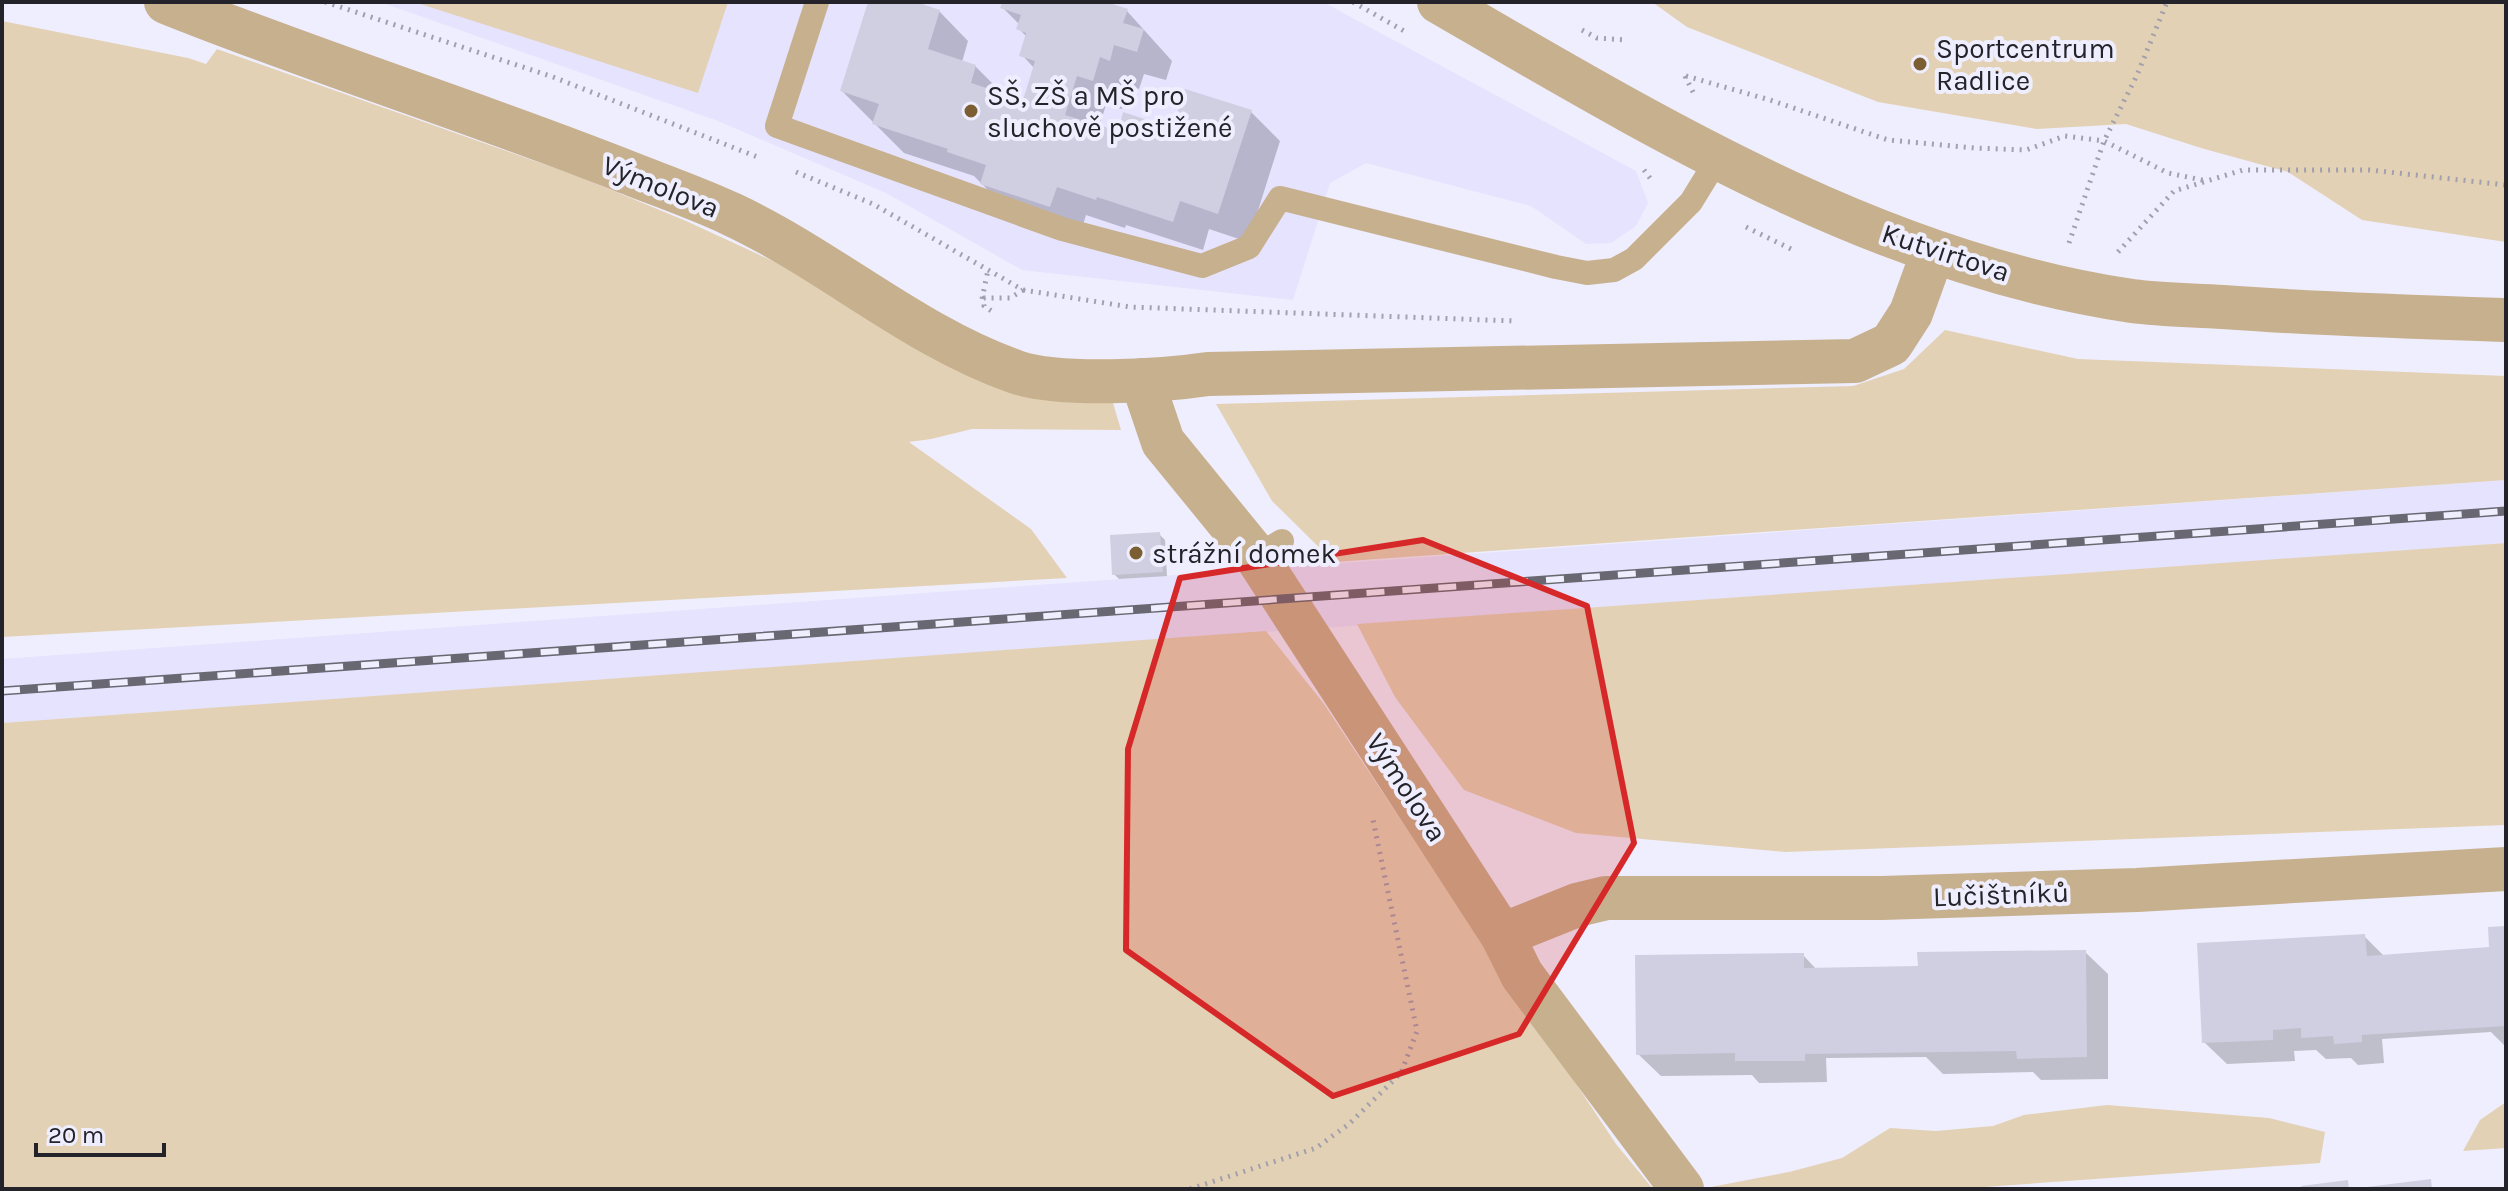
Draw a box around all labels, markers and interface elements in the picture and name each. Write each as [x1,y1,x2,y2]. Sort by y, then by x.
place label: Sportcentrum Radlice [1936,32,2115,97]
marker: Sportcentrum Radlice [1911,55,1929,73]
place label: SŠ, ZŠ a MŠ pro sluchově postižené [987,79,1232,144]
marker: SŠ, ZŠ a MŠ pro sluchově postižené [962,102,980,120]
street label: Výmolova [598,148,724,225]
street label: Kutvirtova [1878,216,2014,289]
place label: strážní domek [1152,537,1336,570]
marker: strážní domek [1127,544,1145,562]
street label: Výmolova [1359,727,1454,848]
street label: Lučištníků [1932,876,2070,913]
scale bar [36,1107,164,1157]
text: 20 m [48,1121,104,1149]

